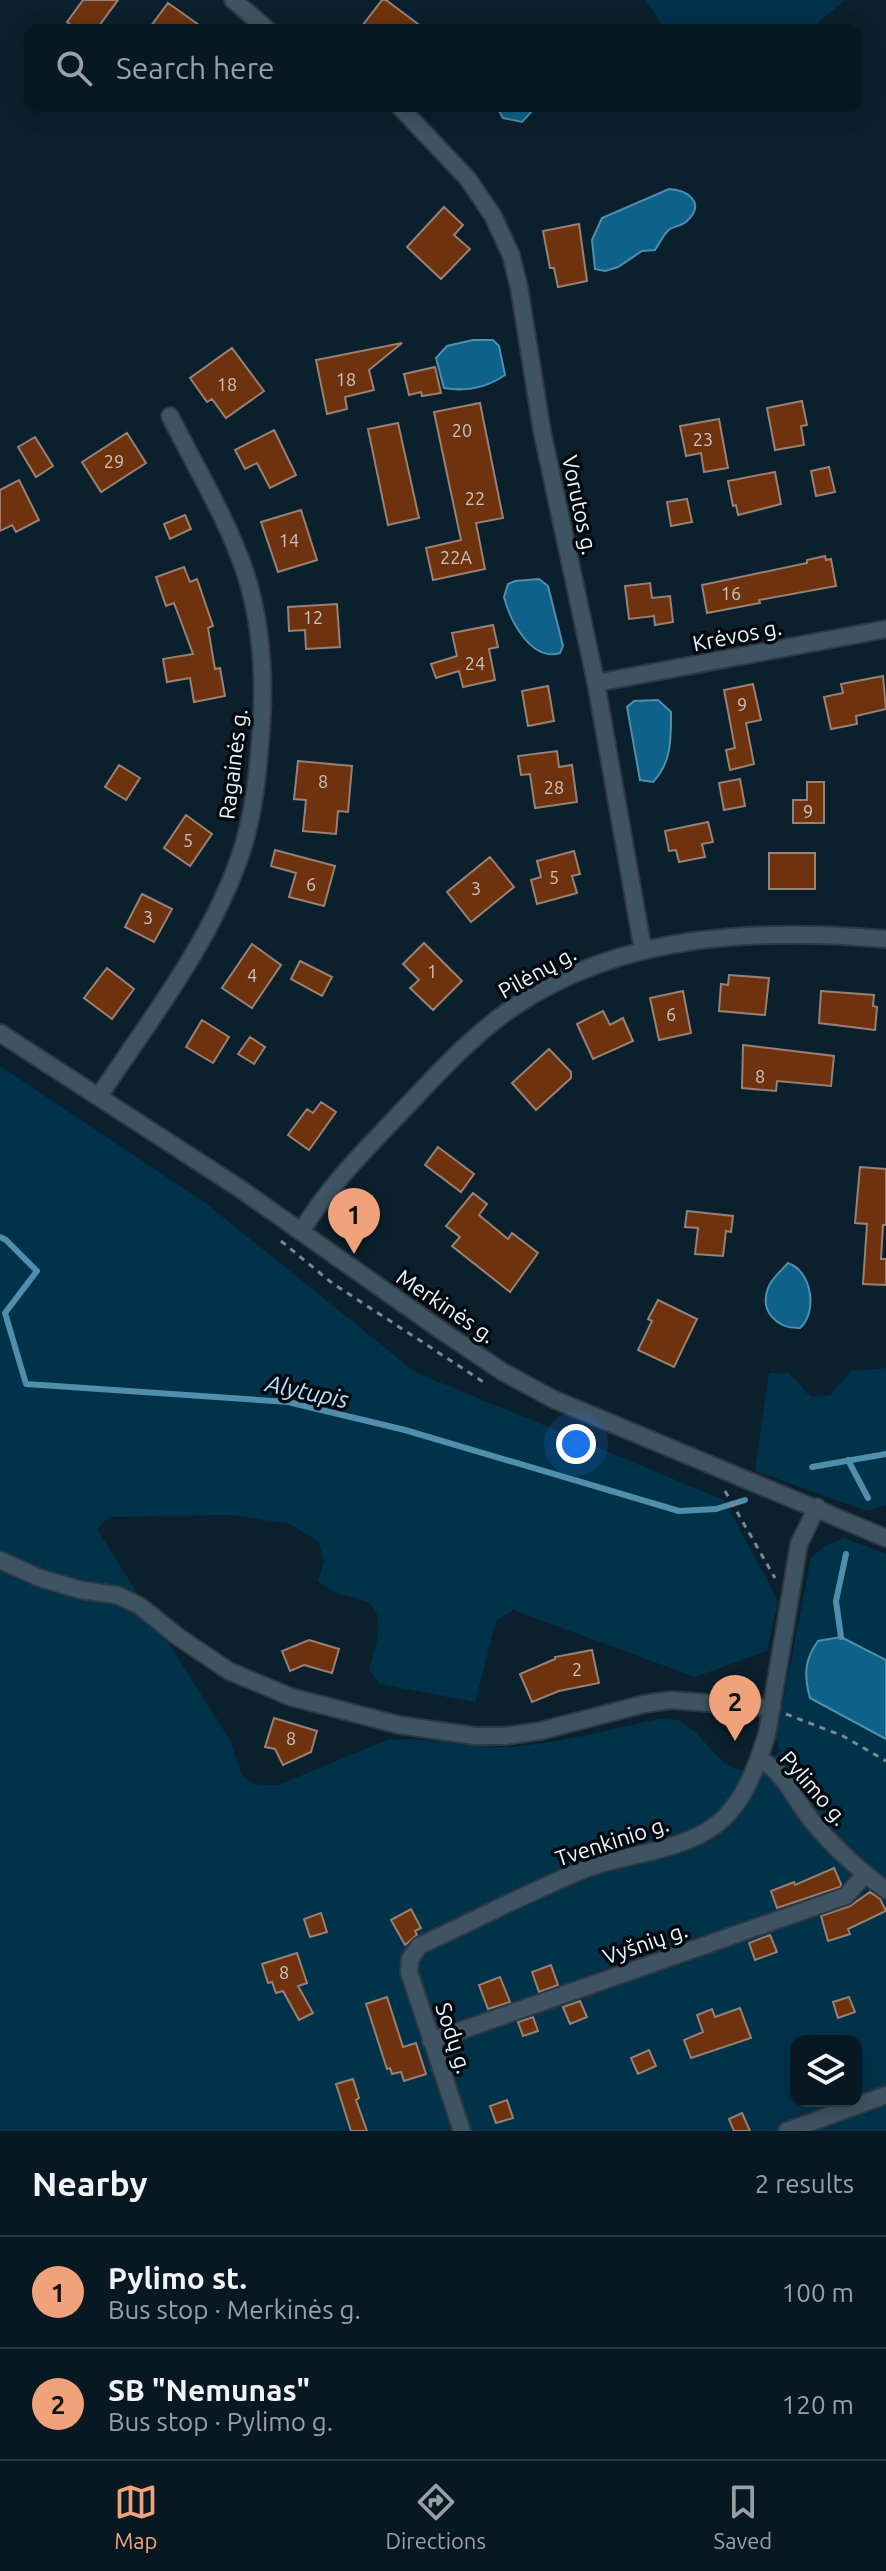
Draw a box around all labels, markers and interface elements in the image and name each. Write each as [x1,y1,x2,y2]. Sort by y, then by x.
search box [24,24,862,112]
icon: search [52,46,96,90]
text: Search here [116,51,275,85]
house number: 18 [336,369,356,389]
house number: 18 [217,374,237,394]
house number: 20 [452,420,472,440]
house number: 23 [693,429,713,449]
house number: 29 [104,451,124,471]
street label: Vorutos g. [558,453,603,557]
house number: 22 [465,488,485,508]
house number: 14 [279,530,299,550]
house number: 22A [440,547,472,567]
house number: 16 [721,583,741,603]
house number: 12 [303,607,323,627]
street label: Krėvos g. [690,614,784,655]
house number: 24 [465,653,485,673]
house number: 9 [737,694,747,714]
street label: Ragainės g. [213,707,252,821]
house number: 8 [318,771,328,791]
house number: 28 [544,777,564,797]
house number: 9 [803,801,813,821]
house number: 5 [183,830,193,850]
house number: 5 [549,867,559,887]
house number: 6 [306,874,316,894]
house number: 3 [471,878,481,898]
house number: 3 [143,907,153,927]
street label: Pilėnų g. [494,940,580,1003]
house number: 1 [427,961,437,981]
house number: 4 [247,965,257,985]
house number: 6 [666,1004,676,1024]
house number: 8 [755,1066,765,1086]
pin: 1 [328,1188,380,1254]
street label: Merkinės g. [392,1264,500,1348]
water label: Alytupis [262,1369,351,1413]
your location [556,1424,596,1464]
house number: 2 [572,1659,582,1679]
pin: 2 [709,1675,761,1741]
house number: 8 [286,1728,296,1748]
street label: Pylimo g. [775,1745,853,1830]
street label: Tvenkinio g. [552,1810,672,1871]
street label: Vyšnių g. [599,1916,690,1969]
house number: 8 [279,1962,289,1982]
street label: Sodų g. [431,1999,478,2076]
map controls [790,2035,862,2107]
button: layers [790,2035,862,2107]
text: Nearby [32,2164,147,2202]
text: 2 results [755,2169,854,2198]
text: Pylimo st. [108,2261,247,2295]
text: 1 [51,2278,65,2307]
text: 100 m [782,2278,854,2307]
text: Bus stop · Merkinės g. [108,2295,361,2324]
text: SB "Nemunas" [108,2373,310,2407]
text: 2 [51,2390,65,2419]
text: 120 m [782,2390,854,2419]
text: Bus stop · Pylimo g. [108,2407,333,2436]
tab: Map [114,2480,158,2553]
tab: Directions [385,2480,486,2553]
tab: Saved [714,2480,772,2553]

